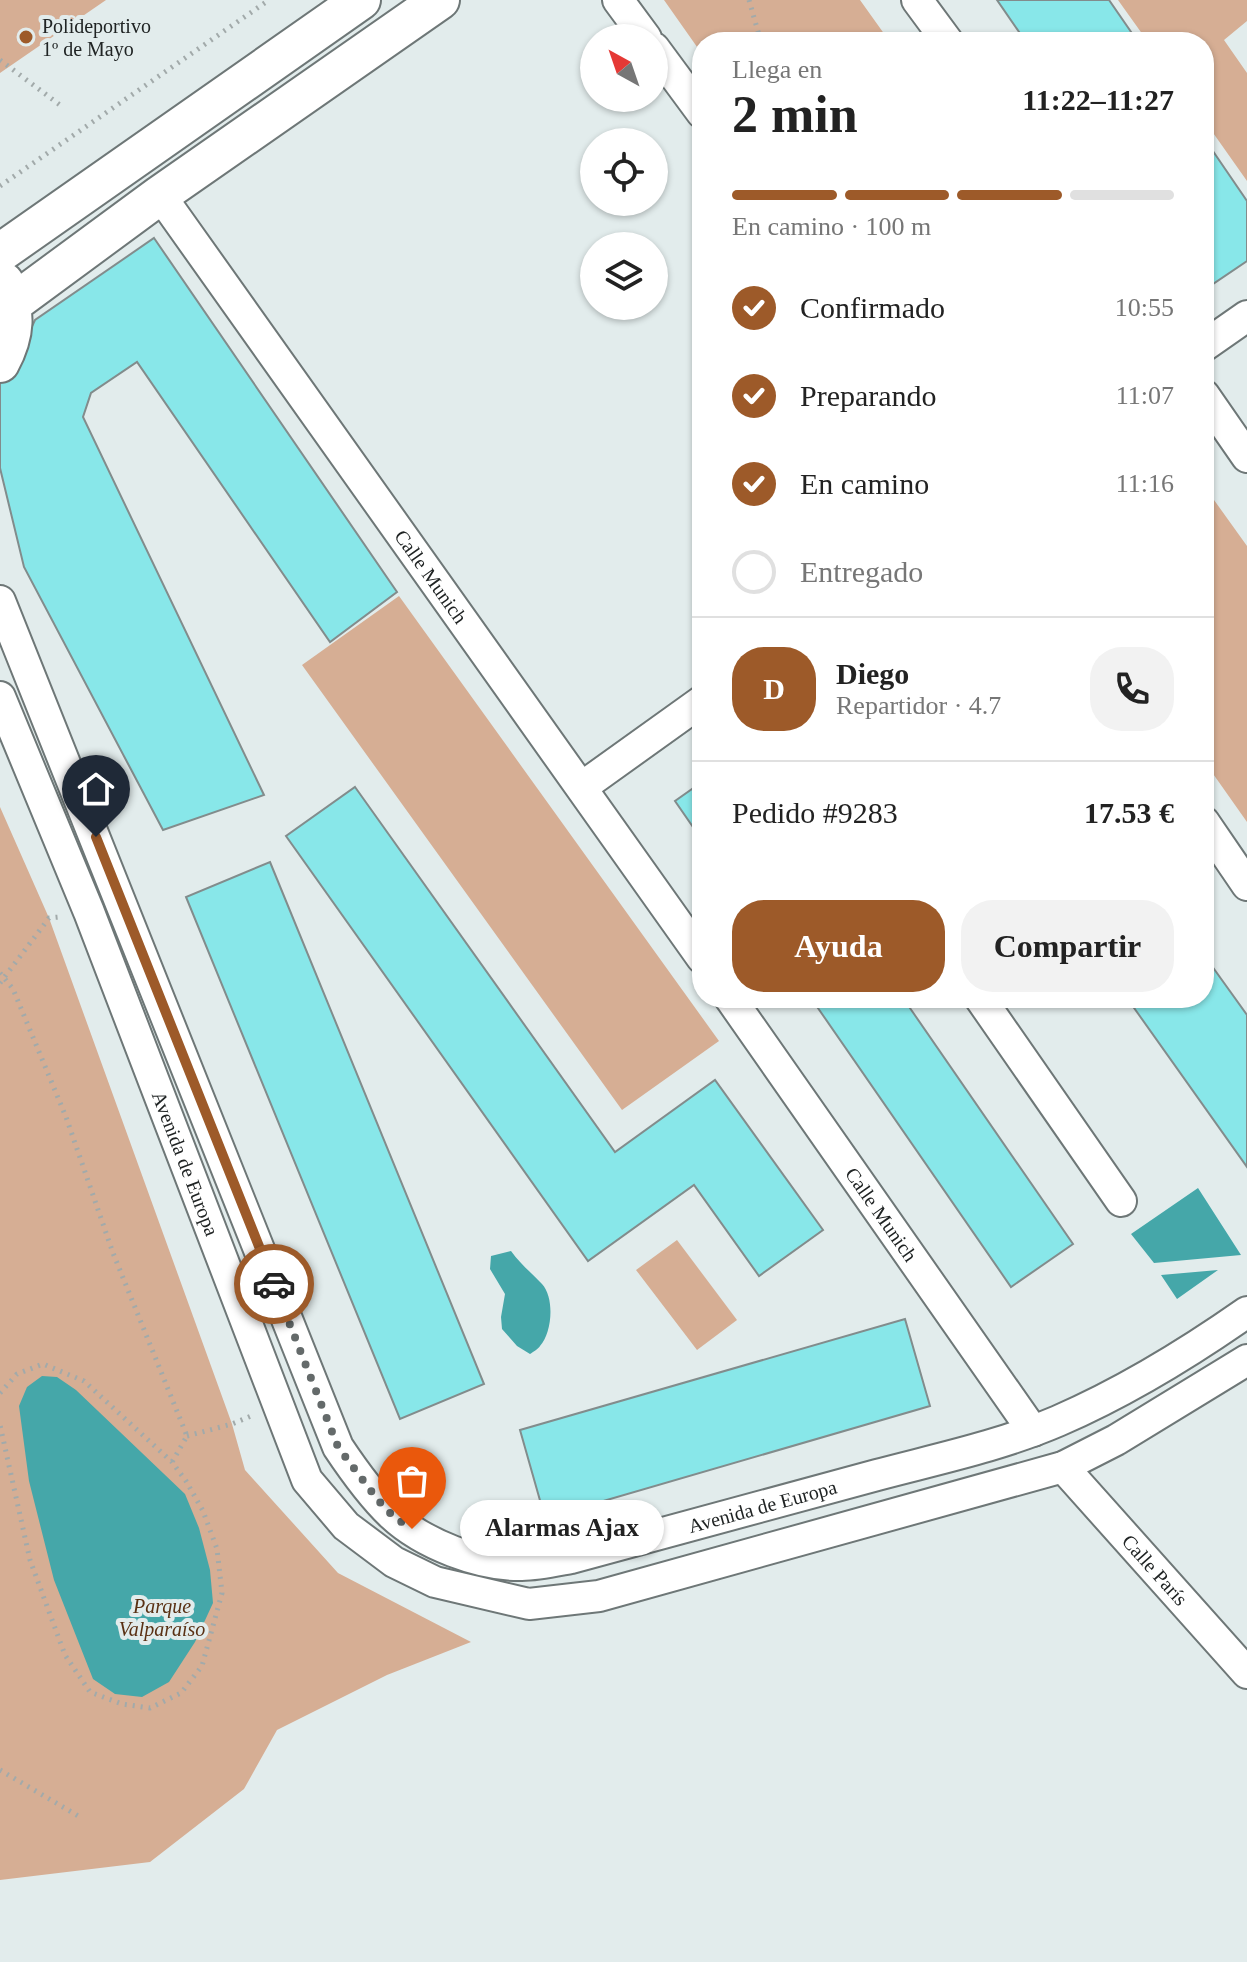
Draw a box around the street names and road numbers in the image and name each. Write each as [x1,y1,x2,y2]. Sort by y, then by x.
street label: Calle Munich [390,526,472,628]
street label: Avenida de Europa [148,1088,223,1239]
street label: Calle Munich [841,1163,922,1265]
street label: Avenida de Europa [686,1476,839,1537]
street label: Calle París [1118,1530,1192,1610]

